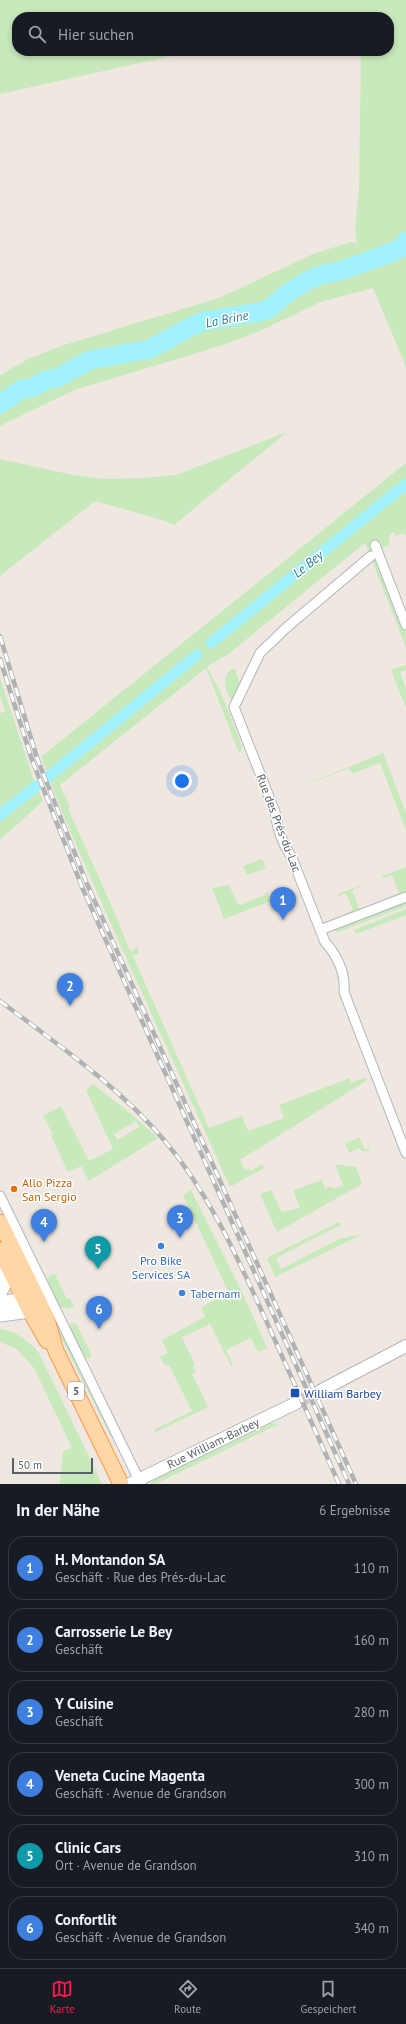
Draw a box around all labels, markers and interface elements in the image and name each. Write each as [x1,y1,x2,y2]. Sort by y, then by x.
search box [12,12,394,56]
icon: search [26,23,48,45]
text: Hier suchen [58,25,134,44]
water label: La Brine [204,307,250,331]
water label: Le Bey [289,546,328,581]
your location [172,771,192,791]
street label: Rue des Prés-du-Lac [253,772,305,875]
pin: 1 [270,887,296,920]
pin: 2 [57,973,83,1006]
place label: Allo Pizza San Sergio [22,1175,77,1204]
marker: Allo Pizza San Sergio [9,1184,19,1194]
pin: 3 [167,1205,193,1238]
pin: 4 [31,1209,57,1242]
pin: 5 [85,1236,111,1269]
marker: Pro Bike Services SA [156,1241,166,1251]
place label: Pro Bike Services SA [132,1253,190,1282]
place label: Tabernam [190,1286,240,1301]
marker: Tabernam [177,1288,187,1298]
pin: 6 [86,1296,112,1329]
road number: 5 [68,1382,84,1400]
place label: William Barbey [304,1386,382,1401]
marker: William Barbey [289,1387,301,1399]
street label: Rue William-Barbey [164,1414,262,1472]
scale bar [12,1456,93,1475]
text: 50 m [18,1458,42,1472]
text: In der Nähe [16,1499,100,1521]
text: 6 Ergebnisse [319,1502,390,1519]
text: H. Montandon SA [55,1550,165,1569]
text: 1 [26,1560,34,1577]
text: 110 m [354,1560,389,1577]
text: Geschäft · Rue des Prés-du-Lac [55,1569,226,1586]
text: Carrosserie Le Bey [55,1622,172,1641]
text: 2 [26,1632,34,1649]
text: 160 m [354,1632,389,1649]
text: Geschäft [55,1641,103,1658]
text: Y Cuisine [55,1694,114,1713]
text: 3 [26,1704,34,1721]
text: 280 m [354,1704,389,1721]
text: Geschäft [55,1713,103,1730]
text: Veneta Cucine Magenta [55,1766,205,1785]
text: 4 [26,1776,34,1793]
text: 300 m [354,1776,389,1793]
text: Geschäft · Avenue de Grandson [55,1785,226,1802]
text: Clinic Cars [55,1838,121,1857]
text: 5 [26,1848,34,1865]
text: 310 m [354,1848,389,1865]
text: Ort · Avenue de Grandson [55,1857,197,1874]
text: Confortlit [55,1910,117,1929]
text: 6 [26,1920,34,1937]
text: 340 m [354,1920,389,1937]
text: Geschäft · Avenue de Grandson [55,1929,226,1946]
tab: Karte [50,1978,75,2016]
tab: Route [174,1978,201,2016]
tab: Gespeichert [300,1978,356,2016]

